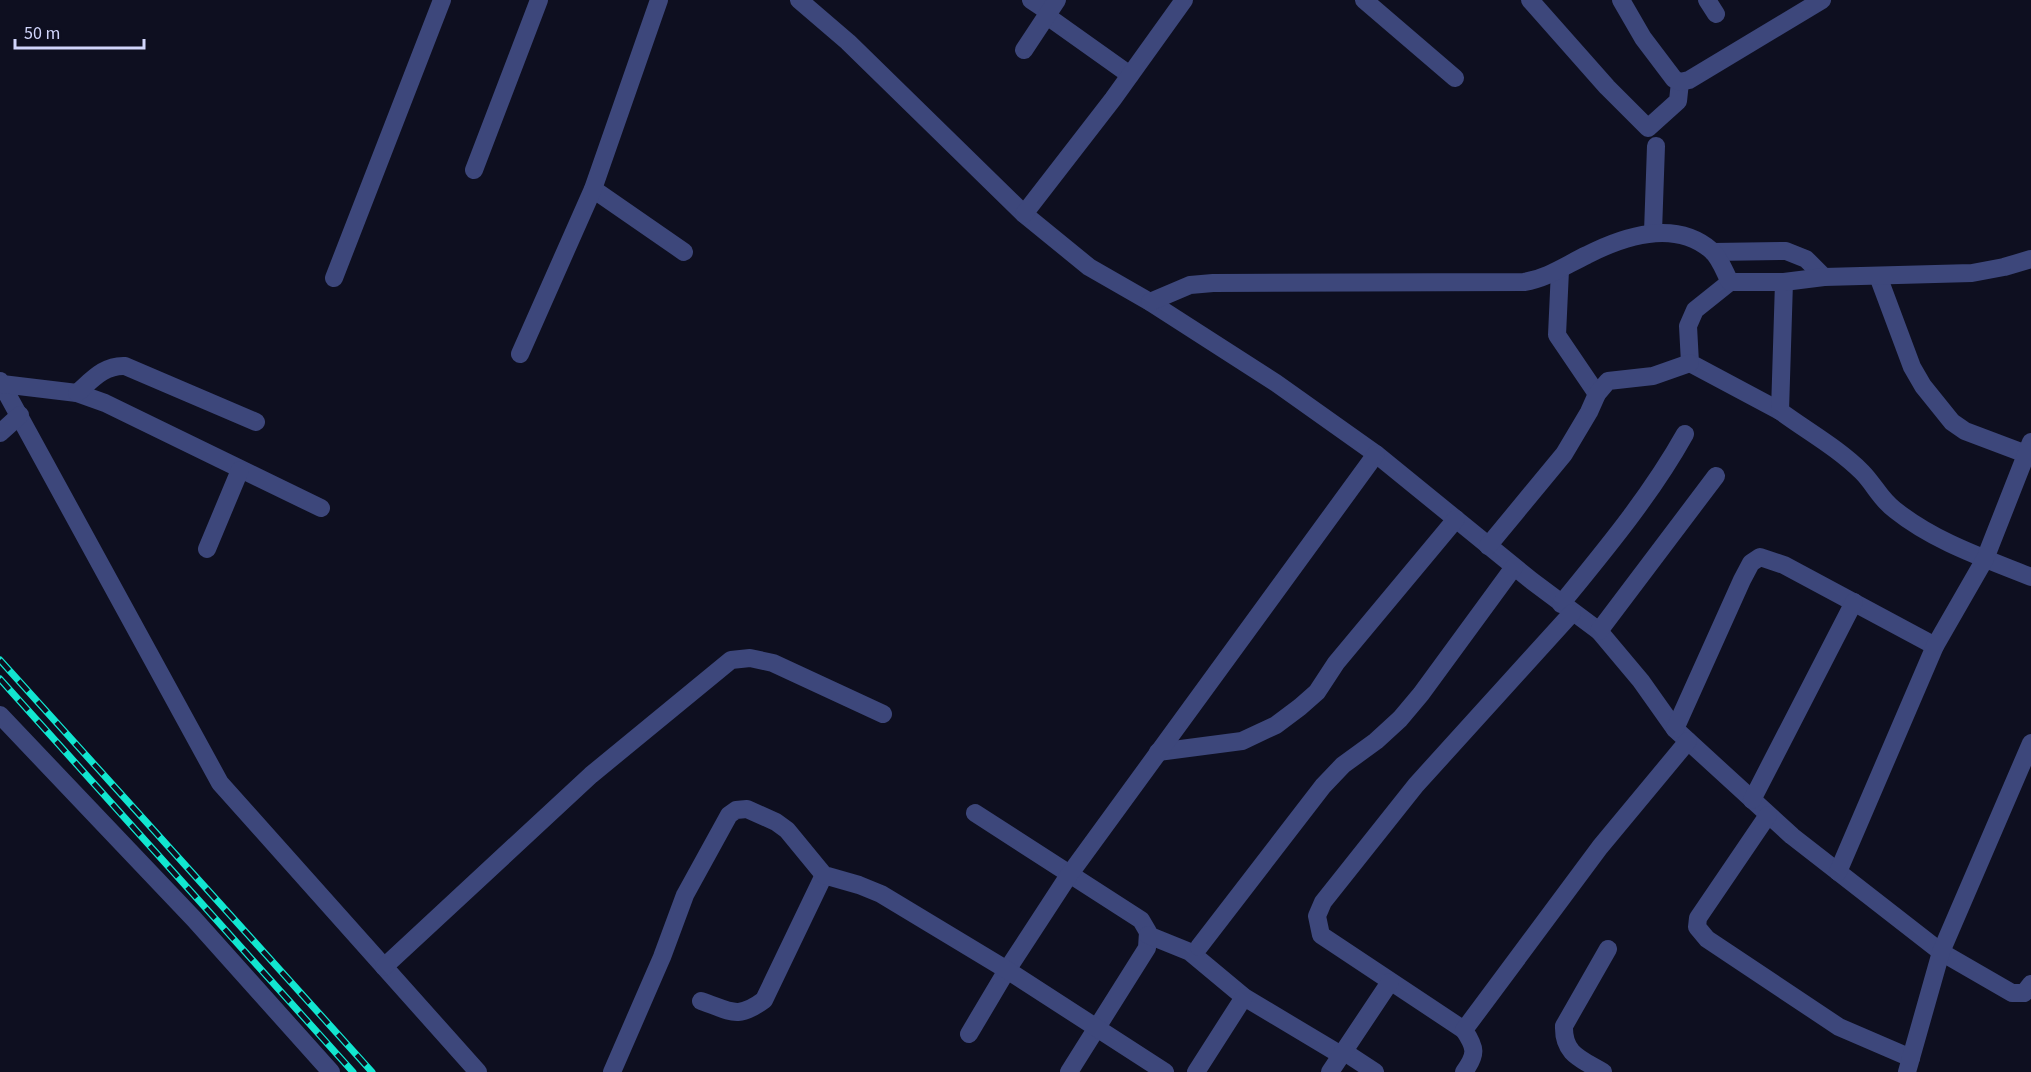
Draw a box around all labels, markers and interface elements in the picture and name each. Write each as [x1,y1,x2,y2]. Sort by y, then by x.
scale bar [15,12,144,50]
text: 50 m [24,21,60,46]

